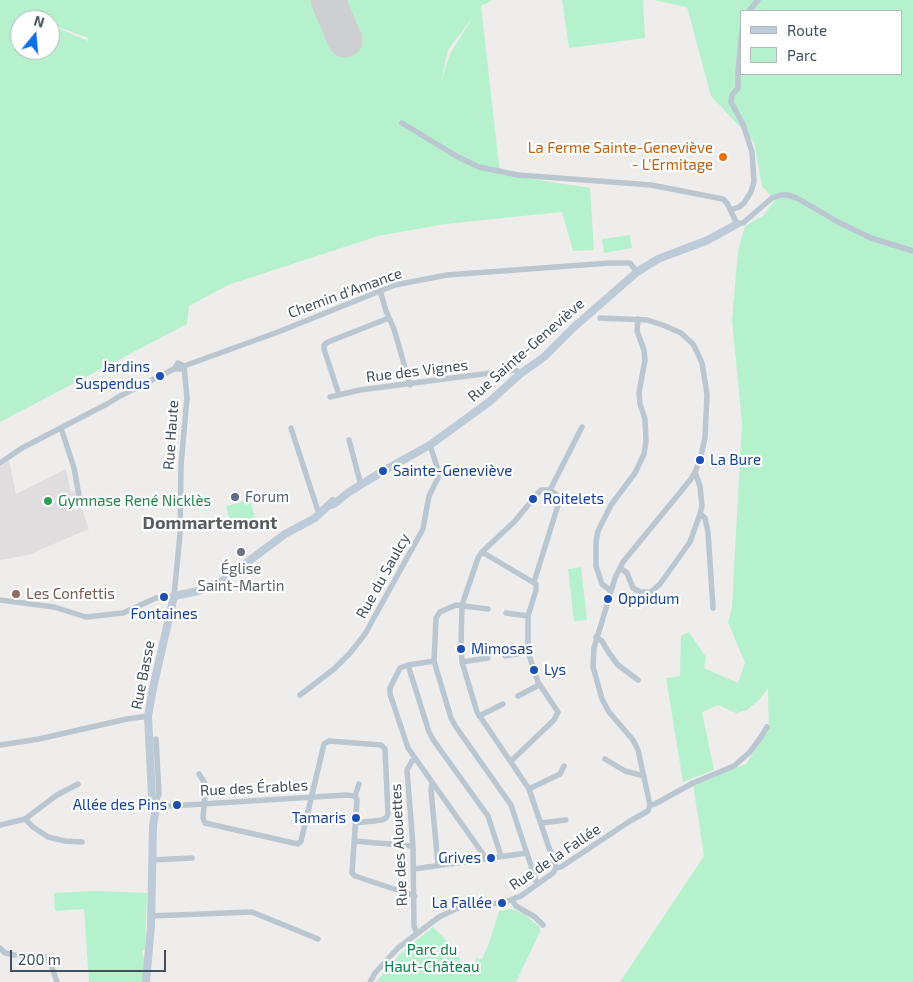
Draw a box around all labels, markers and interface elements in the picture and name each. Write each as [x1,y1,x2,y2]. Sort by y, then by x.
north arrow [10,10,60,60]
legend [740,10,903,75]
text: N [32,12,47,31]
text: Route [787,21,827,39]
text: Parc [787,46,817,64]
place label: La Ferme Sainte-Geneviève - L'Ermitage [528,139,713,174]
marker: La Ferme Sainte-Geneviève - L'Ermitage [717,151,729,163]
street label: Chemin d'Amance [285,264,405,322]
street label: Rue Sainte-Geneviève [464,294,588,406]
street label: Rue des Vignes [365,356,469,386]
place label: Jardins Suspendus [75,358,150,393]
marker: Jardins Suspendus [154,370,166,382]
street label: Rue Haute [160,400,182,470]
place label: La Bure [710,451,761,469]
marker: La Bure [694,454,706,466]
place label: Sainte-Geneviève [393,462,512,480]
marker: Sainte-Geneviève [377,465,389,477]
place label: Forum [245,488,289,506]
place label: Roitelets [543,490,604,508]
marker: Forum [229,491,241,503]
place label: Gymnase René Nicklès [58,492,211,510]
marker: Roitelets [527,493,539,505]
marker: Gymnase René Nicklès [42,495,54,507]
district label: Dommartemont [143,512,277,534]
street label: Rue du Saulcy [352,530,414,622]
marker: Église Saint-Martin [235,546,247,558]
place label: Église Saint-Martin [197,560,285,595]
place label: Les Confettis [26,585,115,603]
marker: Les Confettis [10,588,22,600]
place label: Oppidum [618,590,679,608]
marker: Fontaines [158,591,170,603]
marker: Oppidum [602,593,614,605]
place label: Fontaines [130,605,198,623]
street label: Rue Basse [127,639,159,711]
place label: Mimosas [471,640,533,658]
marker: Mimosas [455,643,467,655]
place label: Lys [544,661,566,679]
marker: Lys [528,664,540,676]
street label: Rue des Érables [200,776,308,800]
street label: Rue des Alouettes [387,783,411,907]
place label: Allée des Pins [73,796,167,814]
marker: Allée des Pins [171,799,183,811]
place label: Tamaris [292,809,346,827]
marker: Tamaris [350,812,362,824]
street label: Rue de la Fallée [506,820,604,894]
place label: Grives [438,849,481,867]
marker: Grives [485,852,497,864]
place label: La Fallée [432,894,492,912]
marker: La Fallée [496,897,508,909]
scale bar [12,940,169,972]
park label: Parc du Haut-Château [384,941,480,976]
text: 200 m [18,950,61,968]

